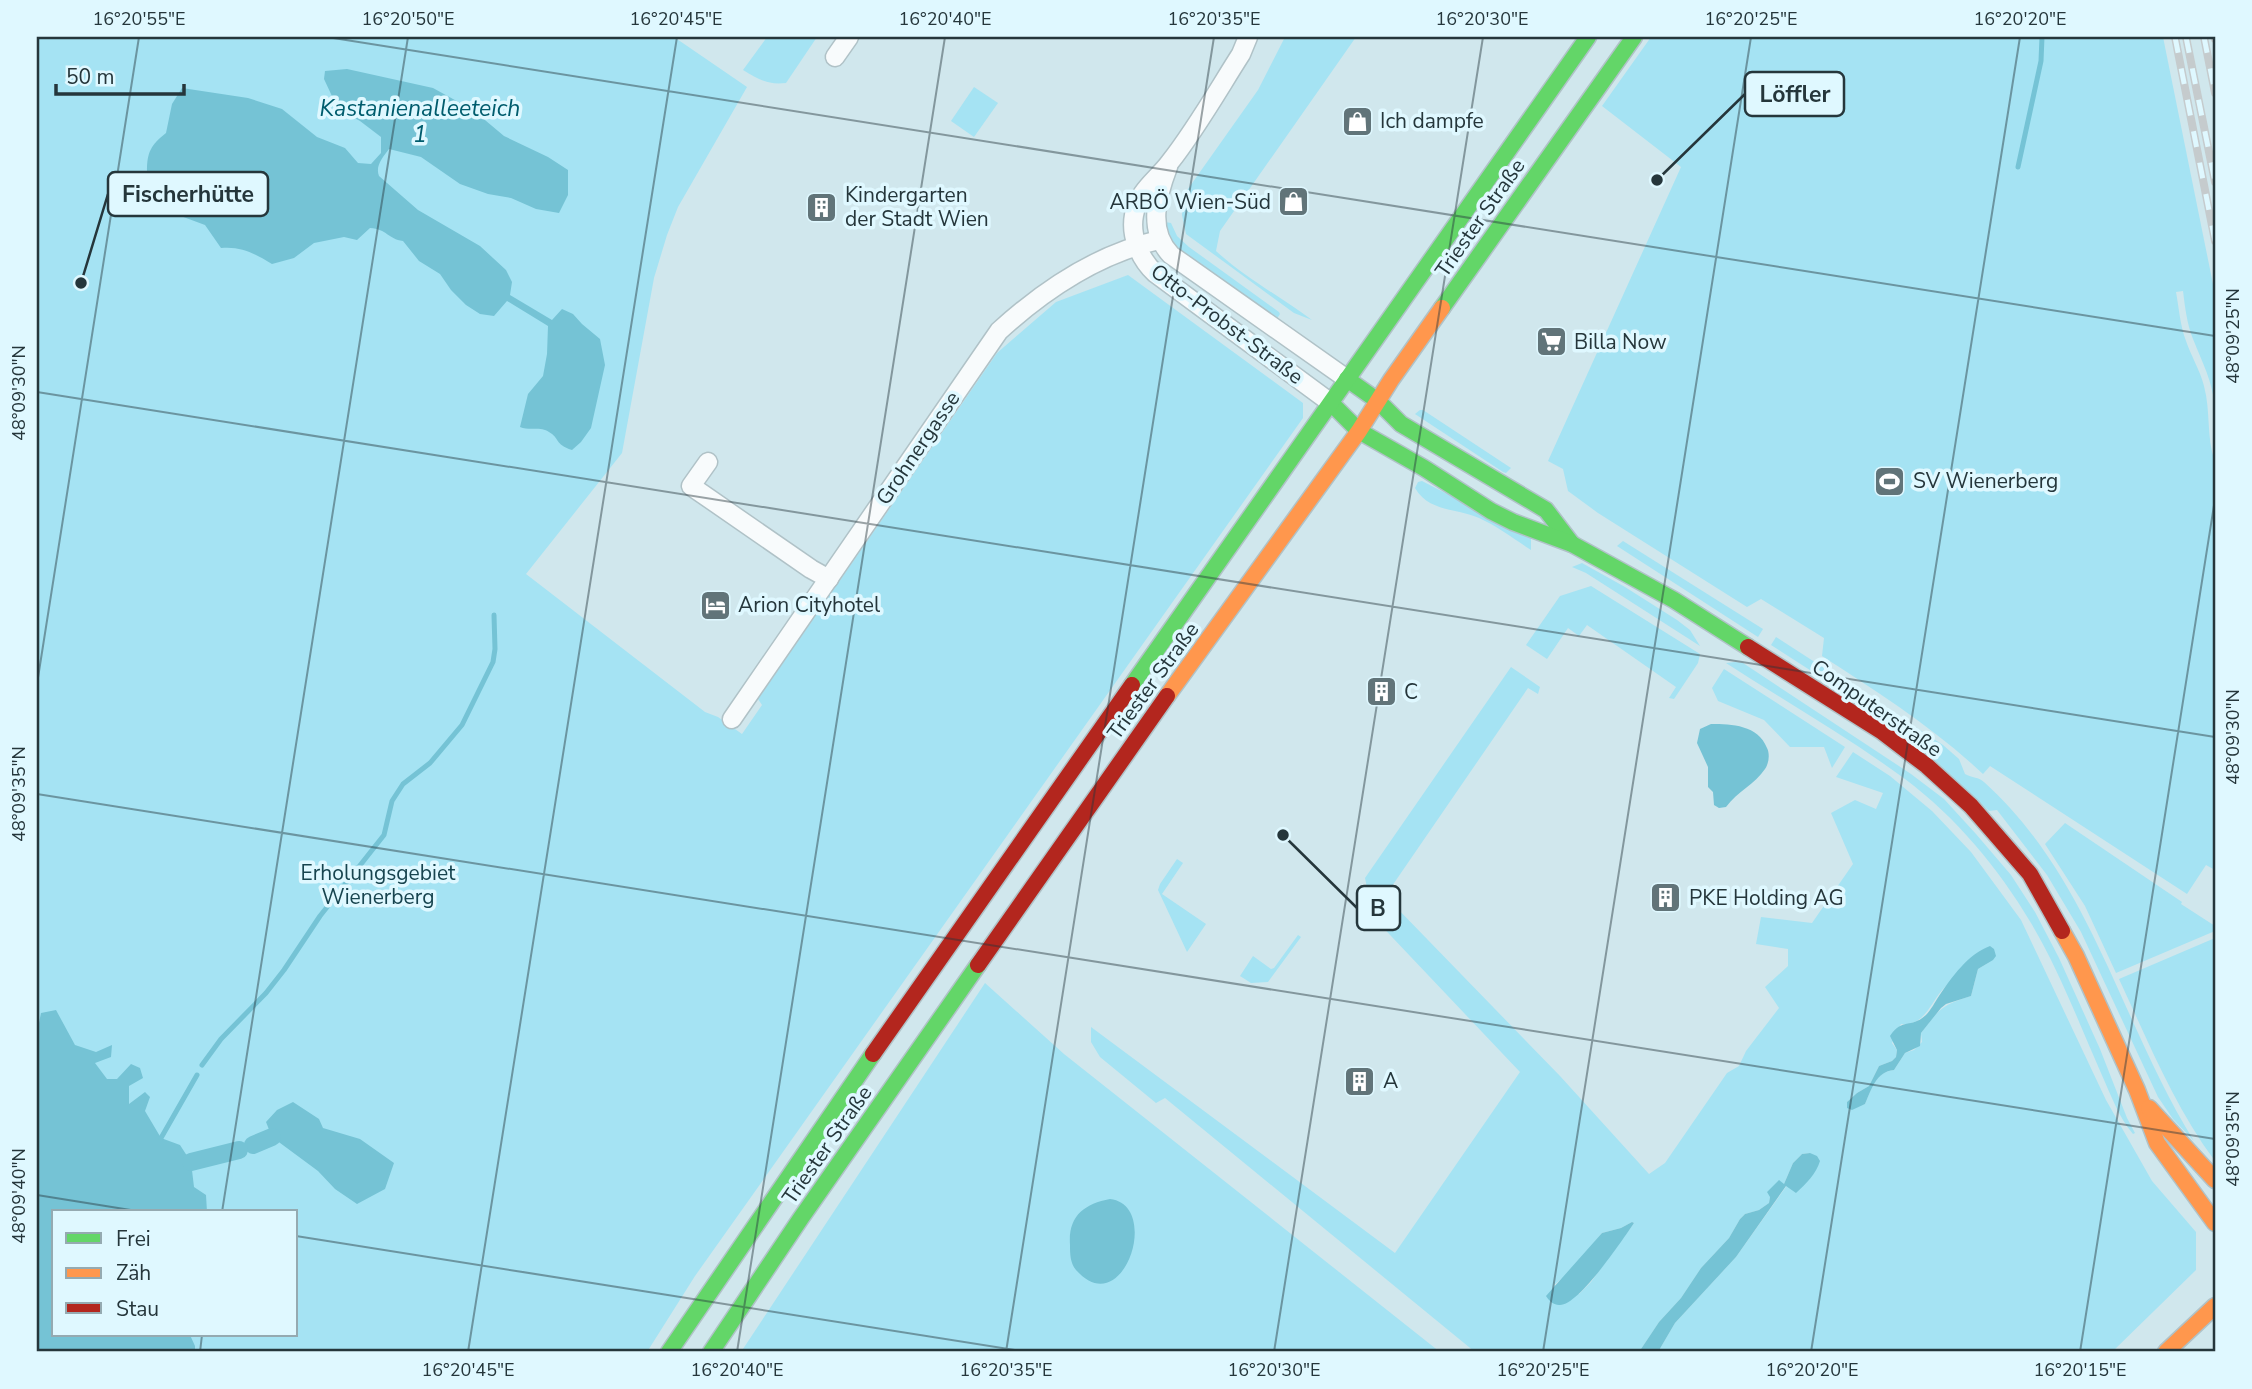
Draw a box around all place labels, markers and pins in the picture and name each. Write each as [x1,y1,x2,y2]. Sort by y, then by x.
callout: Löffler [1745,72,1844,116]
shop icon: Ich dampfe [1340,104,1374,138]
place label: Ich dampfe [1380,107,1484,135]
callout: Fischerhütte [108,172,268,216]
place label: Kindergarten der Stadt Wien [845,181,989,233]
shop icon: ARBÖ Wien-Süd [1277,185,1311,219]
place label: ARBÖ Wien-Süd [1109,188,1271,216]
building icon: Kindergarten der Stadt Wien [805,190,839,224]
supermarket icon: Billa Now [1534,325,1568,359]
place label: Billa Now [1574,328,1667,356]
sports icon: SV Wienerberg [1873,464,1907,498]
place label: SV Wienerberg [1913,467,2058,495]
hotel icon: Arion Cityhotel [698,588,732,622]
place label: Arion Cityhotel [738,591,881,619]
building icon: C [1364,675,1398,709]
place label: C [1404,678,1418,706]
building icon: PKE Holding AG [1649,881,1683,915]
place label: PKE Holding AG [1689,884,1844,912]
callout: B [1357,886,1400,930]
building icon: A [1343,1064,1377,1098]
place label: A [1383,1067,1398,1095]

